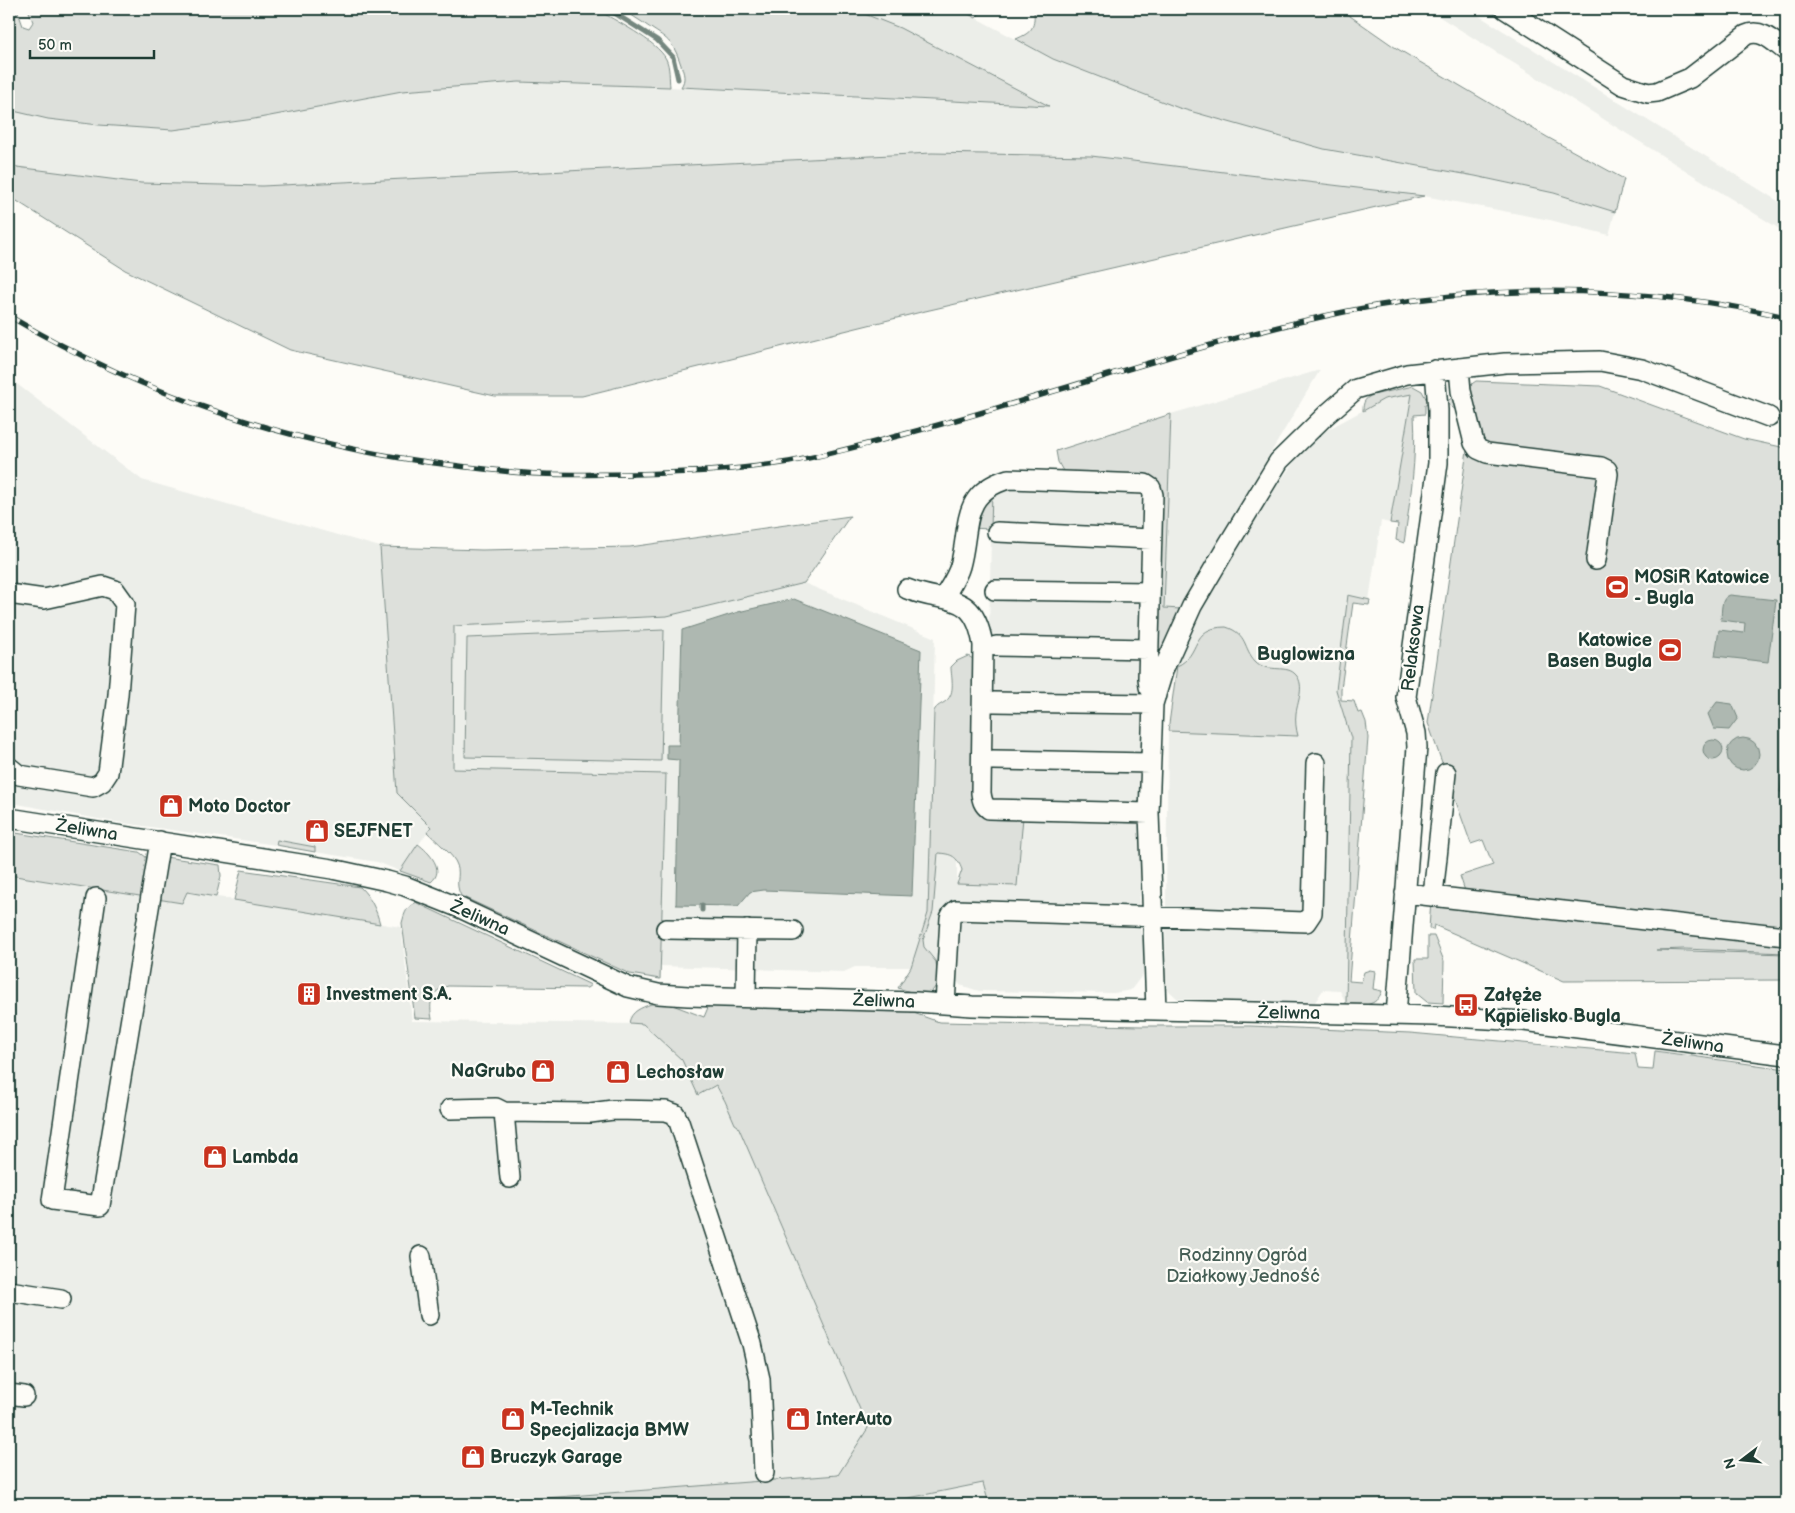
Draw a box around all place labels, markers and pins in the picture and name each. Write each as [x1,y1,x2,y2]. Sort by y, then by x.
place label: MOSiR Katowice - Bugla [1634,567,1769,609]
sports icon: MOSiR Katowice - Bugla [1604,574,1630,600]
place label: Katowice Basen Bugla [1547,630,1652,672]
sports icon: Katowice Basen Bugla [1657,637,1683,663]
shop icon: Moto Doctor [158,793,184,819]
place label: Moto Doctor [188,796,291,817]
shop icon: SEJFNET [304,818,330,844]
place label: SEJFNET [334,821,413,842]
building icon: Investment S.A. [296,981,322,1007]
place label: Investment S.A. [326,984,452,1005]
place label: Załęże Kąpielisko Bugla [1484,985,1621,1028]
bus stop icon: Załęże Kąpielisko Bugla [1453,992,1479,1018]
shop icon: NaGrubo [530,1058,556,1084]
shop icon: Lechosław [605,1059,631,1085]
place label: NaGrubo [451,1061,526,1082]
place label: Lechosław [636,1062,724,1083]
shop icon: Lambda [202,1144,228,1170]
place label: Lambda [232,1147,299,1168]
place label: M-Technik Specjalizacja BMW [530,1399,689,1441]
shop icon: M-Technik Specjalizacja BMW [500,1406,526,1432]
shop icon: InterAuto [785,1406,811,1432]
place label: InterAuto [816,1409,892,1430]
shop icon: Bruczyk Garage [460,1444,486,1470]
place label: Bruczyk Garage [490,1447,622,1468]

